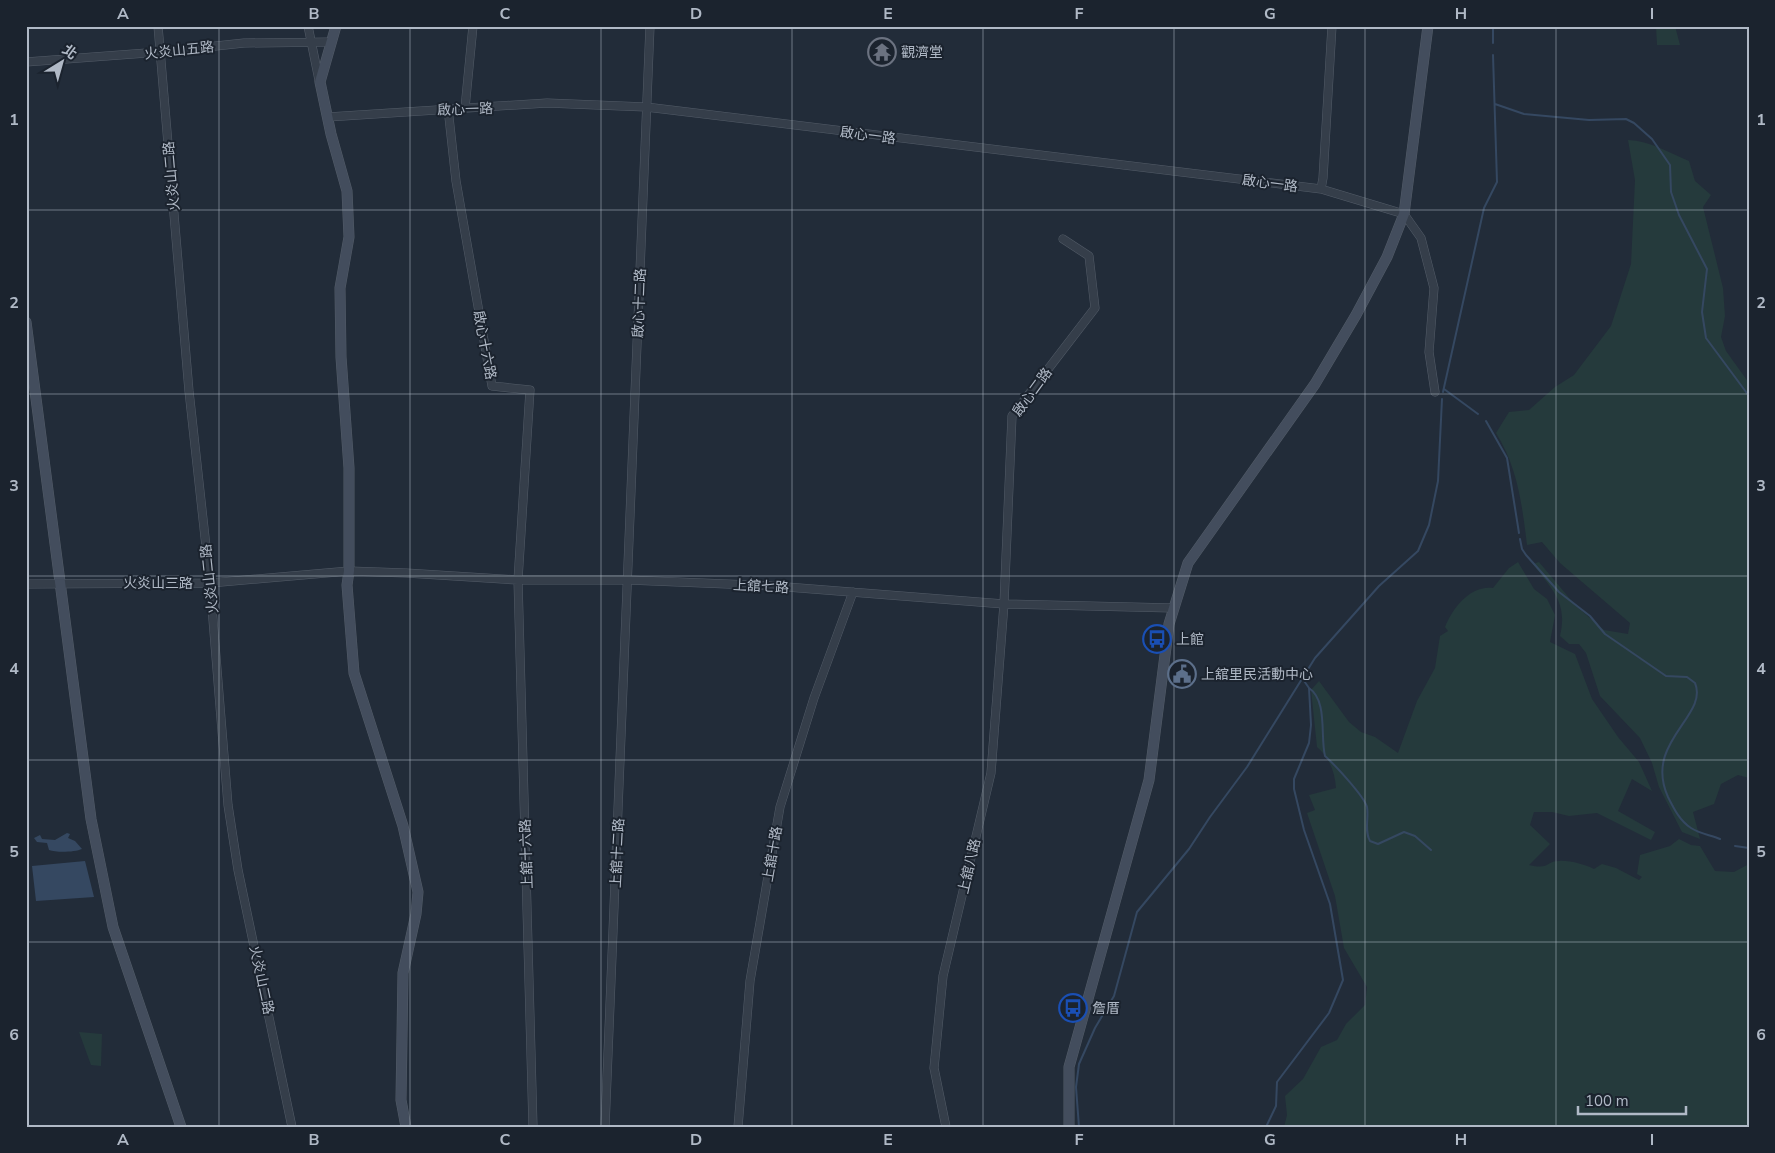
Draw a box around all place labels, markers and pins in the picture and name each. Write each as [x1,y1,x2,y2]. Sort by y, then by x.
temple icon: 觀濟堂 [867,37,897,67]
place label: 觀濟堂 [901,43,943,62]
bus stop icon: 上館 [1142,624,1172,654]
place label: 上館 [1176,630,1204,649]
public building icon: 上舘里民活動中心 [1167,659,1197,689]
place label: 上舘里民活動中心 [1201,665,1313,684]
bus stop icon: 詹厝 [1058,993,1088,1023]
place label: 詹厝 [1092,999,1120,1018]

